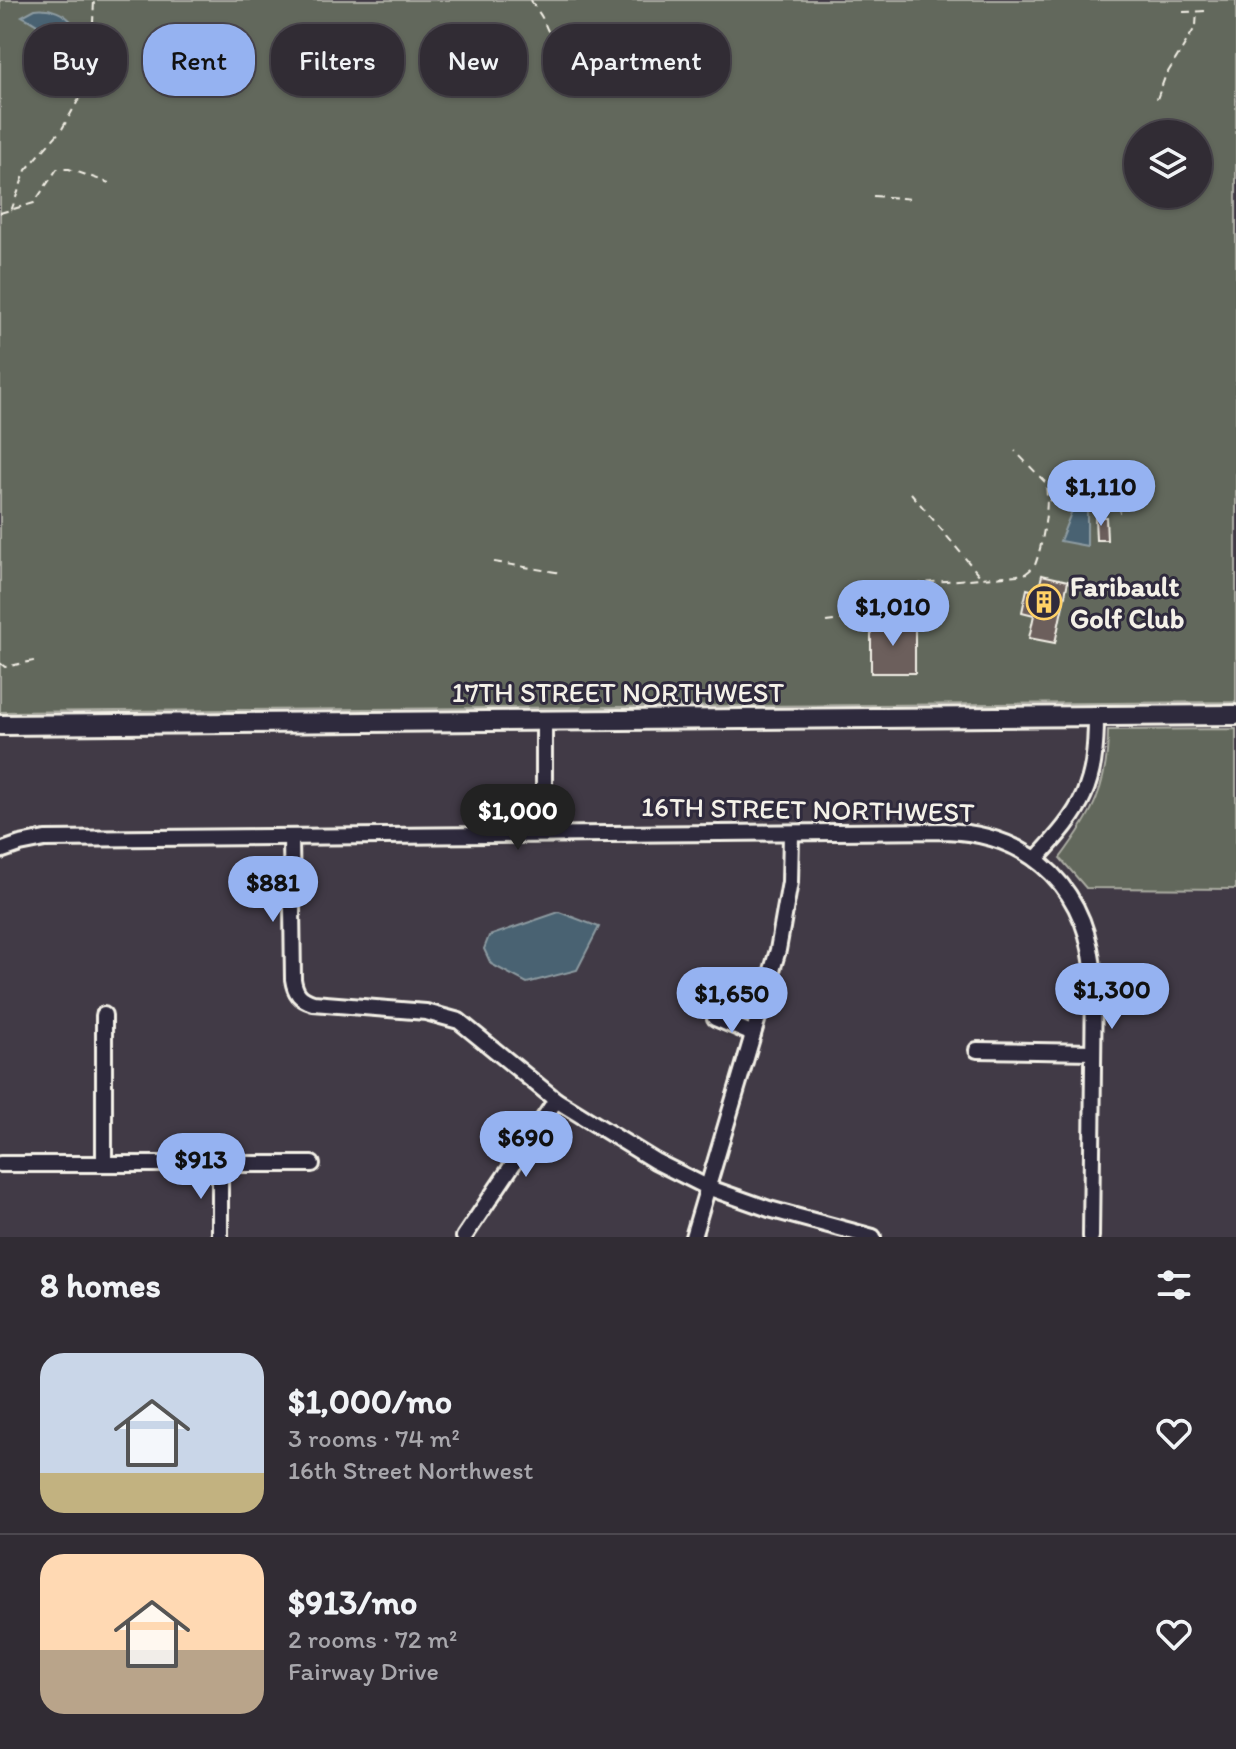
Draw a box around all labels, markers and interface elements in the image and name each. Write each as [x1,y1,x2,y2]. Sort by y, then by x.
chip: Buy [24,24,127,96]
chip: Rent [143,24,255,96]
chip: Filters [271,24,404,96]
chip: New [420,24,527,96]
chip: Apartment [543,24,730,96]
map controls [1124,120,1212,208]
button: layers [1124,120,1212,208]
pin: $1,110 [1036,460,1166,528]
text: $1,110 [1065,470,1137,502]
place label: Faribault Golf Club [1070,569,1184,635]
pin: $1,010 [828,580,958,648]
building icon: Faribault Golf Club [1025,583,1063,621]
text: $1,010 [855,590,931,622]
street label: 17TH STREET NORTHWEST [452,675,785,709]
pin: $1,000 [453,784,583,852]
street label: 16TH STREET NORTHWEST [641,789,975,829]
text: $1,000 [478,794,558,826]
pin: $881 [226,856,320,924]
text: $881 [246,866,300,898]
pin: $1,300 [1047,963,1177,1031]
pin: $1,650 [667,967,797,1035]
text: $1,300 [1073,973,1151,1005]
text: $1,650 [695,977,769,1009]
pin: $690 [479,1111,573,1179]
text: $690 [498,1121,554,1153]
pin: $913 [154,1133,248,1201]
text: $913 [174,1143,228,1175]
icon: filters [1152,1263,1196,1307]
text: 8 homes [40,1265,161,1306]
text: $1,000/mo [288,1381,452,1422]
icon: home [104,1385,200,1481]
icon: heart [1152,1411,1196,1455]
text: 3 rooms · 74 m² [288,1422,460,1454]
text: 16th Street Northwest [288,1454,533,1486]
text: $913/mo [288,1582,417,1623]
icon: home [104,1586,200,1682]
icon: heart [1152,1612,1196,1656]
text: 2 rooms · 72 m² [288,1623,457,1655]
text: Fairway Drive [288,1655,439,1687]

